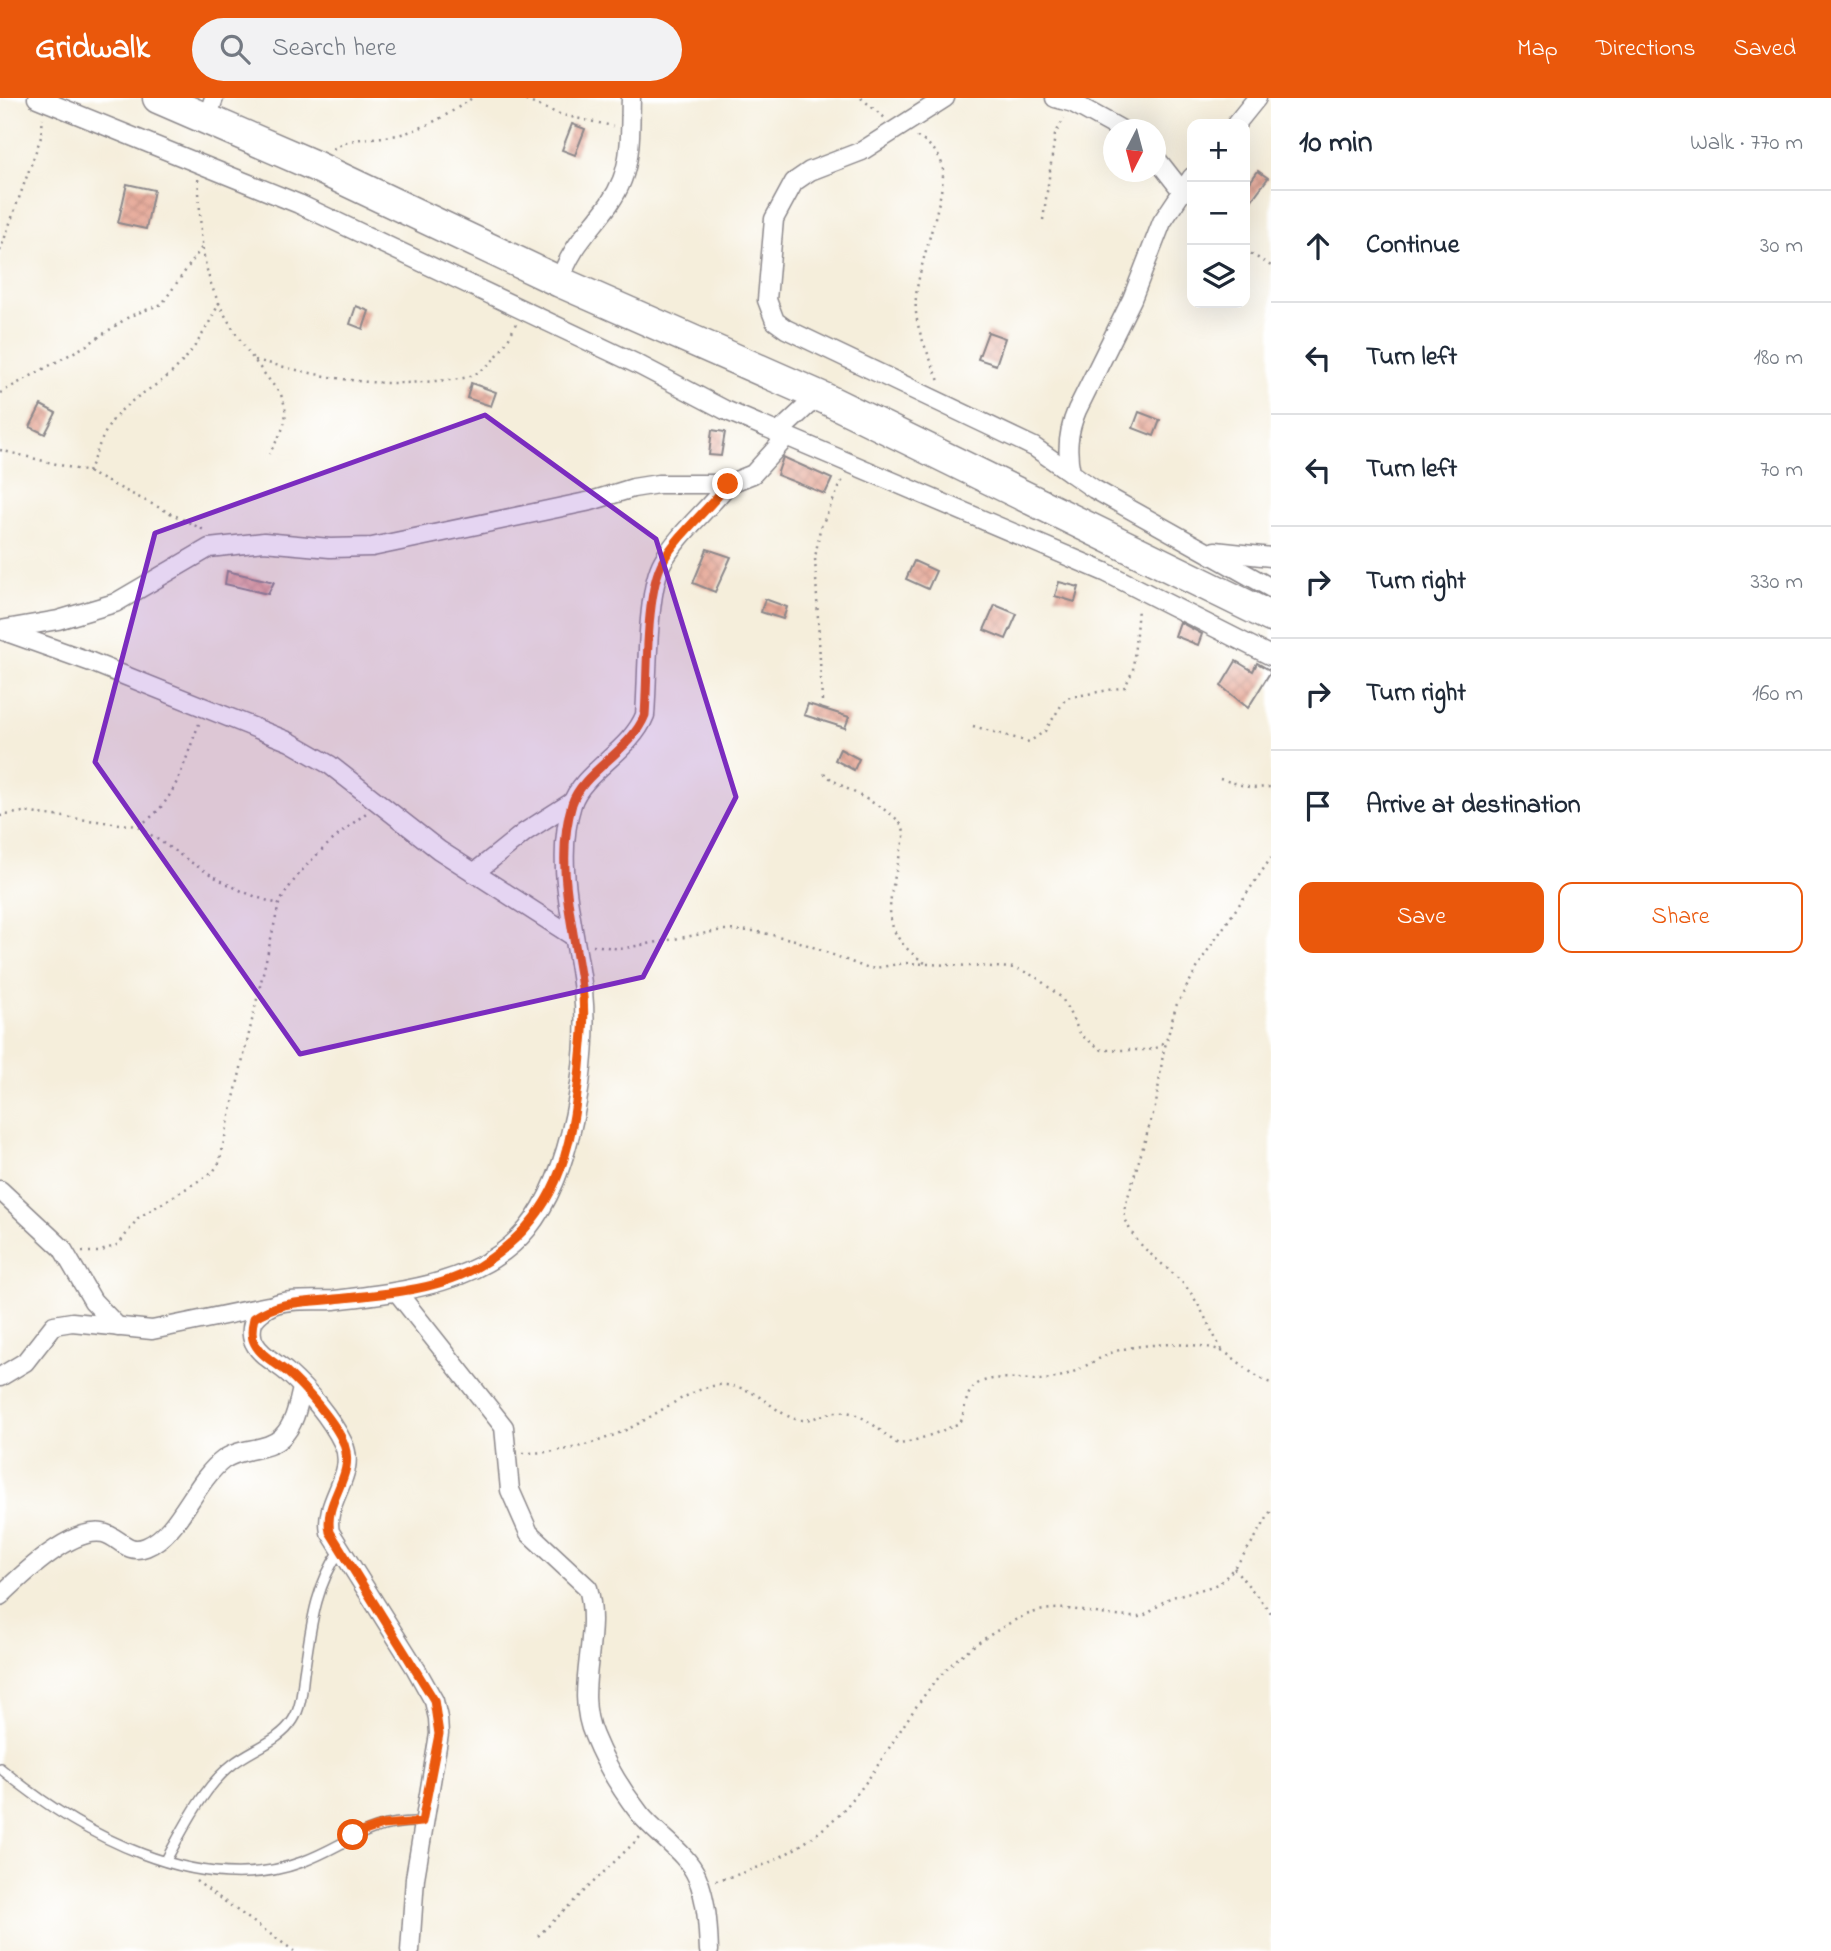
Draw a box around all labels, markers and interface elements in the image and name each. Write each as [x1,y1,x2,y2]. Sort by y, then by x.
search box [192,18,682,81]
text: Gridwalk [35,25,150,73]
icon: search [216,30,254,68]
text: Search here [272,30,396,68]
text: Map [1517,32,1558,67]
text: Directions [1596,32,1695,67]
text: Saved [1733,32,1796,67]
north arrow [1103,119,1166,182]
map controls [1187,119,1250,308]
button: + [1187,119,1250,182]
text: 10 min [1299,122,1372,166]
text: Walk · 770 m [1690,127,1803,160]
button: − [1187,182,1250,245]
icon: ahead [1299,227,1337,265]
text: Continue [1366,227,1459,265]
text: 30 m [1760,230,1803,263]
button: layers [1187,245,1250,308]
icon: left [1299,339,1337,377]
text: Turn left [1366,339,1457,377]
text: 180 m [1754,342,1803,375]
icon: left [1299,451,1337,489]
text: Turn left [1366,451,1457,489]
text: 70 m [1760,454,1803,487]
route end [712,468,743,499]
icon: right [1299,563,1337,601]
text: Turn right [1366,563,1466,601]
text: 330 m [1750,566,1803,599]
icon: right [1299,675,1337,713]
text: Turn right [1366,675,1466,713]
text: 160 m [1752,678,1803,711]
icon: arrive [1299,787,1337,825]
text: Arrive at destination [1366,787,1581,825]
button: Save [1299,882,1544,953]
button: Share [1558,882,1803,953]
route start [337,1819,368,1850]

